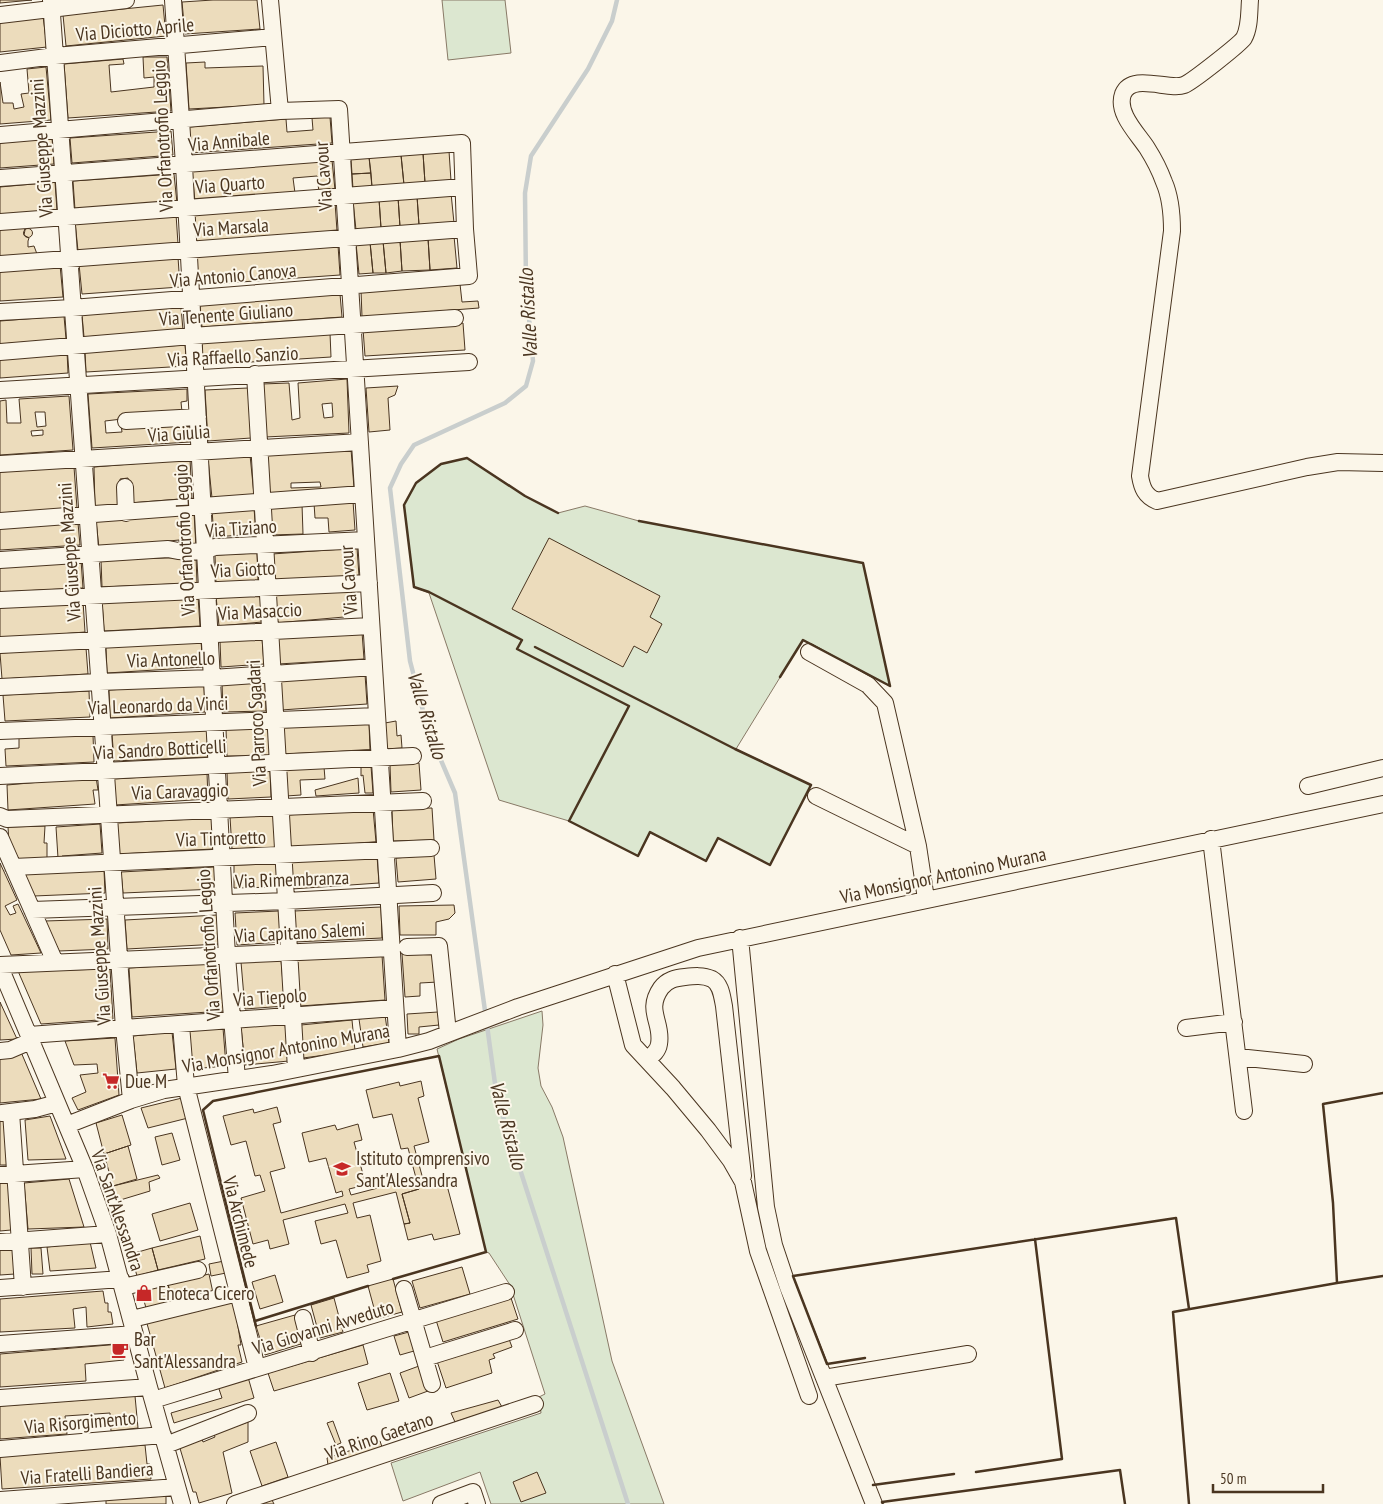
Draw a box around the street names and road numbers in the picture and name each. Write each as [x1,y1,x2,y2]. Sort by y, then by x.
street label: Via Diciotto Aprile [74,12,195,46]
street label: Via Orfanotrofio Leggio [146,60,178,213]
street label: Via Giuseppe Mazzini [24,78,58,219]
street label: Via Annibale [186,125,271,157]
street label: Via Cavour [309,140,337,213]
street label: Via Quarto [193,170,266,198]
street label: Via Marsala [191,212,270,242]
street label: Via Antonio Canova [168,258,297,293]
street label: Via Tenente Giuliano [157,297,294,331]
street label: Via Raffaello Sanzio [166,341,299,371]
street label: Via Giulia [146,419,211,447]
street label: Via Orfanotrofio Leggio [168,464,200,617]
street label: Via Giuseppe Mazzini [52,482,86,623]
street label: Via Tiziano [203,514,278,543]
street label: Via Cavour [334,544,362,617]
street label: Via Giotto [209,555,276,583]
street label: Via Masaccio [217,597,302,625]
street label: Via Antonello [126,645,215,673]
street label: Via Parroco Sgadari [241,659,271,788]
street label: Via Leonardo da Vinci [86,691,229,719]
street label: Via Sandro Botticelli [92,734,227,765]
street label: Via Caravaggio [130,777,229,805]
street label: Via Tintoretto [175,824,266,852]
street label: Via Monsignor Antonino Murana [837,841,1048,909]
street label: Via Rimembranza [234,865,349,893]
street label: Via Orfanotrofio Leggio [191,868,225,1023]
street label: Via Giuseppe Mazzini [82,886,116,1027]
street label: Via Capitano Salemi [233,917,366,947]
street label: Via Tiepolo [231,982,308,1012]
street label: Via Monsignor Antonino Murana [180,1018,391,1078]
street label: Via Sant'Alessandra [86,1145,150,1274]
street label: Via Archimede [218,1173,264,1271]
street label: Via Giovanni Avveduto [249,1294,396,1360]
street label: Via Risorgimento [22,1405,137,1439]
street label: Via Rino Gaetano [321,1406,436,1466]
street label: Via Fratelli Bandiera [19,1456,154,1490]

